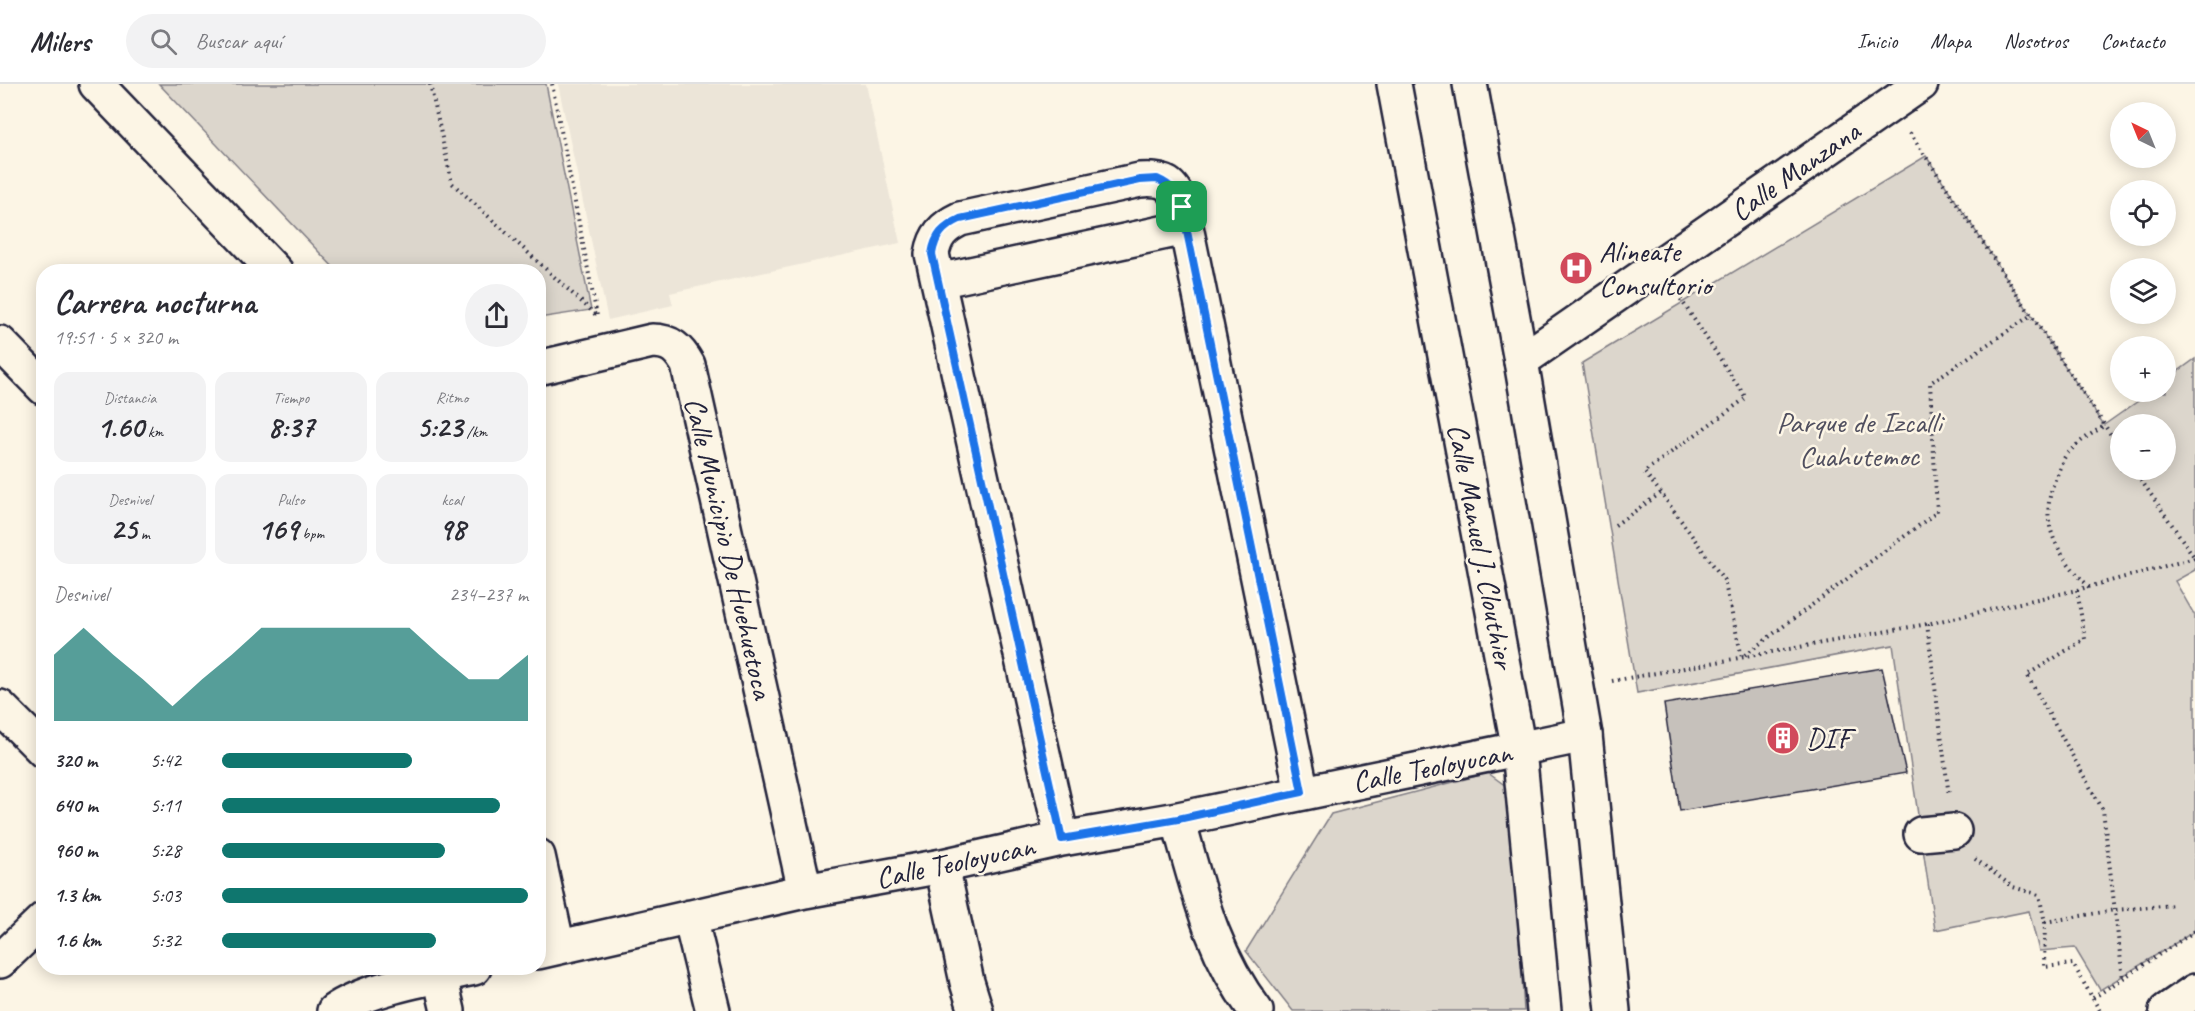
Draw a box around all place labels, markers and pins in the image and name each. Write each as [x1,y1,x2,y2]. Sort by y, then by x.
pin [1156,181,1207,232]
place label: Alineate Consultorio [1599,232,1715,304]
hospital icon: Alineate Consultorio [1558,250,1594,286]
place label: DIF [1806,719,1857,757]
building icon: DIF [1765,720,1801,756]

